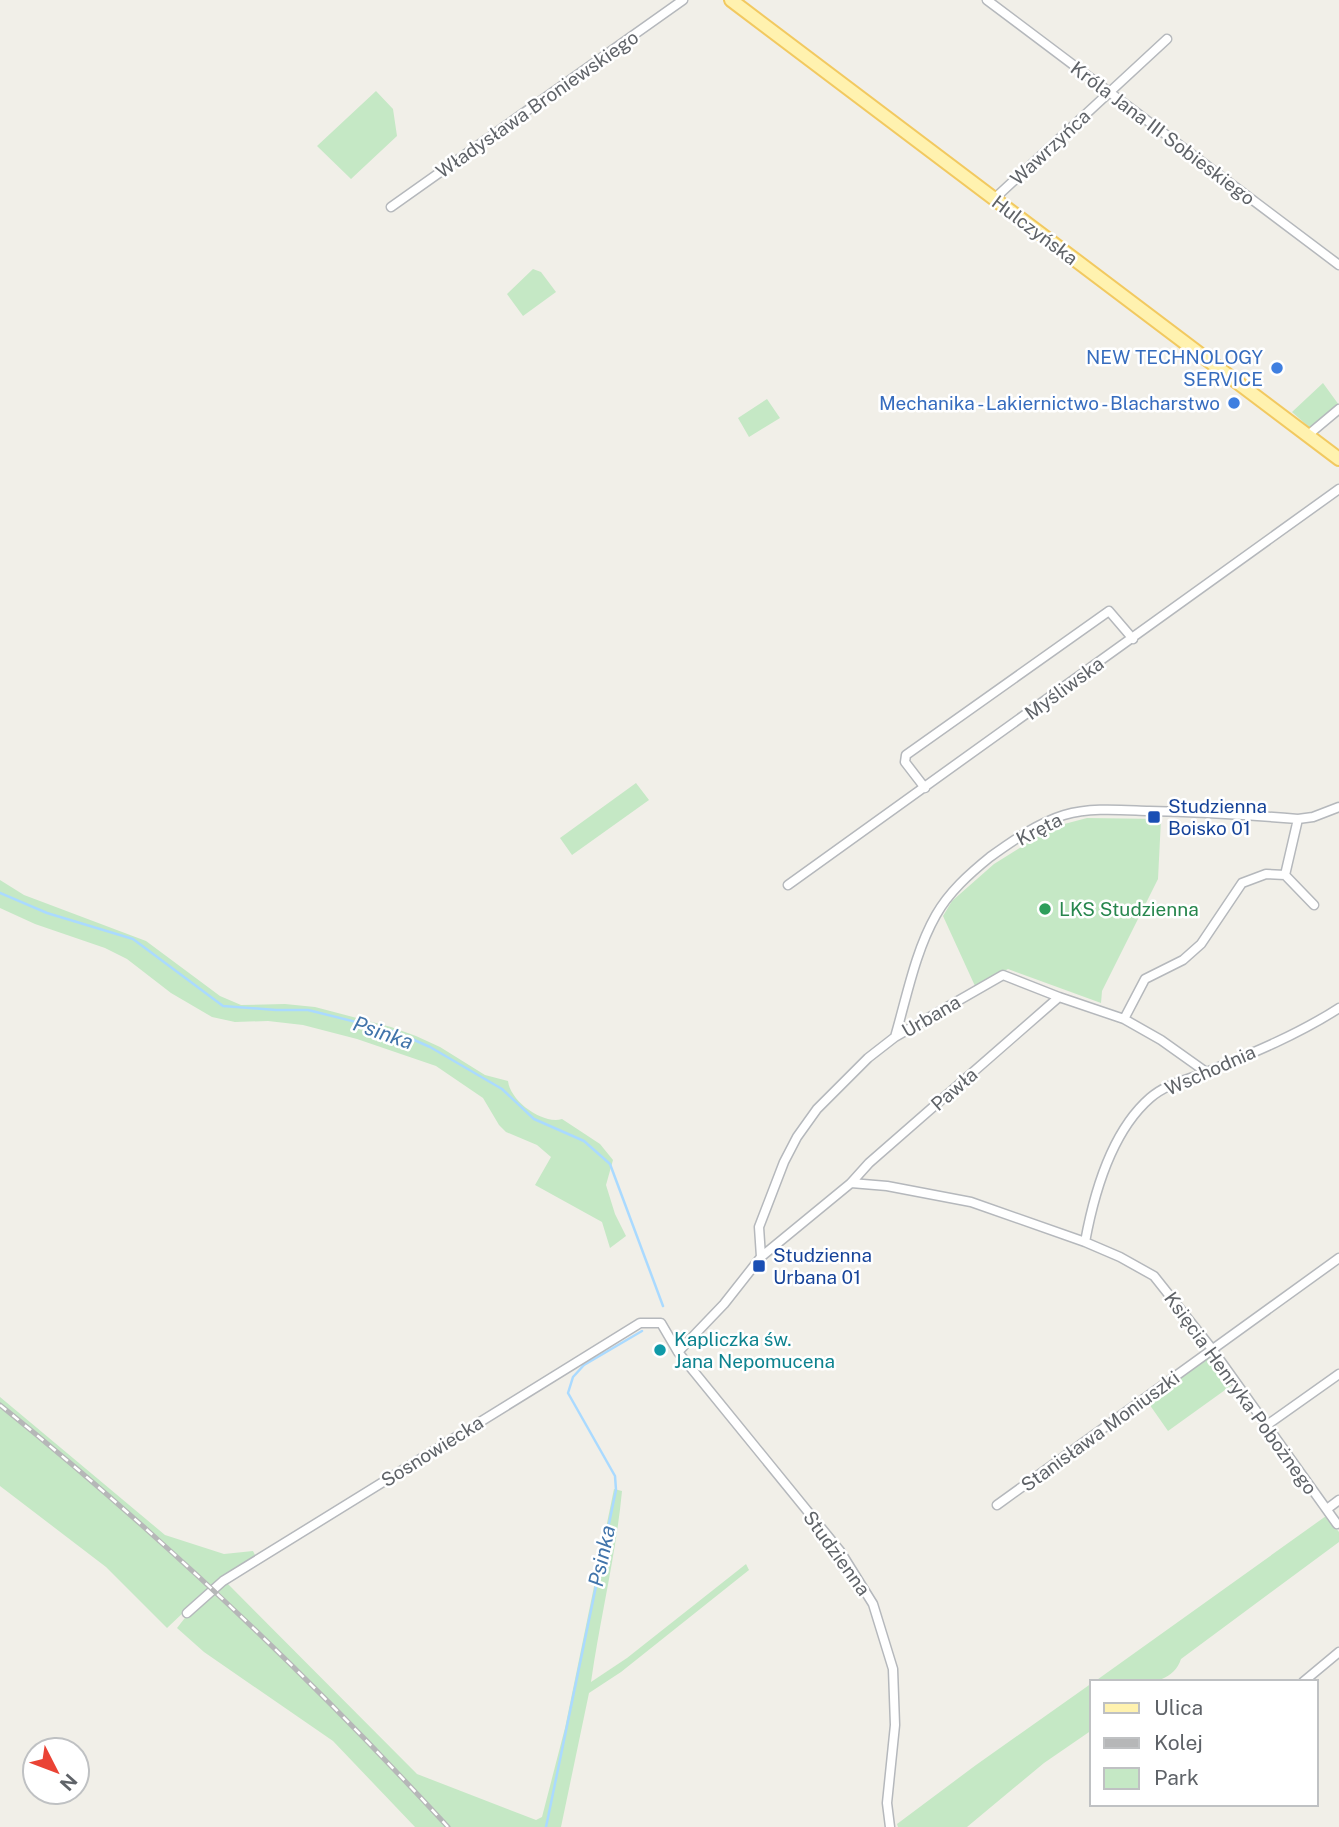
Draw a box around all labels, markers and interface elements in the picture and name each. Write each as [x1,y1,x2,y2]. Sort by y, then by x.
street label: Władysława Broniewskiego [432,26,642,182]
street label: Króla Jana III Sobieskiego [1067,57,1259,209]
street label: Wawrzyńca [1006,105,1094,189]
street label: Hulczyńska [988,191,1082,269]
place label: NEW TECHNOLOGY SERVICE [1086,346,1263,390]
marker: NEW TECHNOLOGY SERVICE [1269,360,1285,376]
place label: Mechanika - Lakiernictwo - Blacharstwo [879,392,1220,414]
marker: Mechanika - Lakiernictwo - Blacharstwo [1226,395,1242,411]
street label: Myśliwska [1020,652,1108,724]
place label: Studzienna Boisko 01 [1168,795,1267,839]
street label: Kręta [1012,808,1066,850]
marker: Studzienna Boisko 01 [1146,809,1162,825]
place label: LKS Studzienna [1059,898,1199,920]
marker: LKS Studzienna [1037,901,1053,917]
street label: Urbana [898,990,964,1042]
water label: Psinka [350,1011,417,1054]
street label: Wschodnia [1161,1040,1259,1100]
street label: Pawła [926,1063,982,1115]
place label: Studzienna Urbana 01 [773,1244,872,1288]
marker: Studzienna Urbana 01 [751,1258,767,1274]
street label: Księcia Henryka Pobożnego [1160,1287,1322,1499]
place label: Kapliczka św. Jana Nepomucena [674,1328,835,1372]
marker: Kapliczka św. Jana Nepomucena [652,1342,668,1358]
street label: Stanisława Moniuszki [1017,1366,1183,1496]
street label: Sosnowiecka [377,1411,487,1491]
street label: Studzienna [799,1506,875,1600]
water label: Psinka [583,1523,620,1589]
legend [1090,1680,1318,1806]
text: Ulica [1154,1695,1203,1720]
text: Kolej [1154,1730,1203,1755]
north arrow [21,1736,91,1806]
text: Park [1154,1765,1199,1790]
text: N [55,1769,82,1795]

